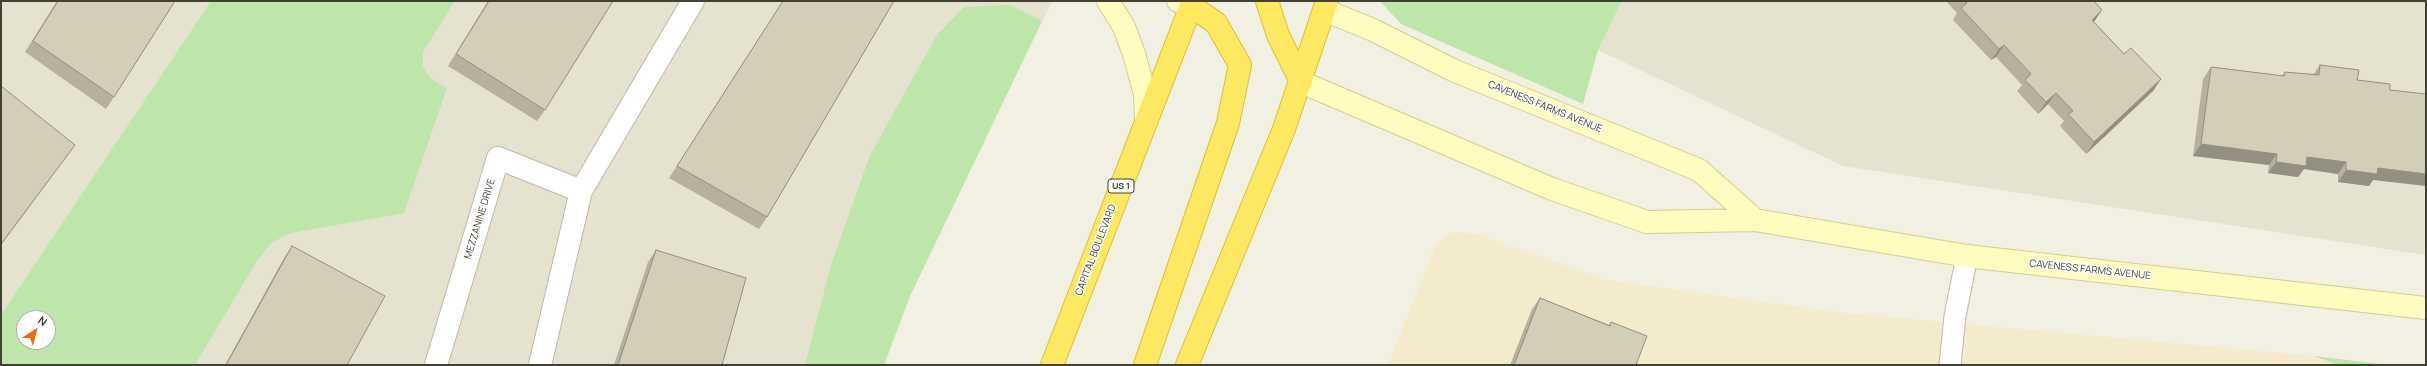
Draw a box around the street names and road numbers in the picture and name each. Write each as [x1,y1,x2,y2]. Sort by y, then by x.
street label: CAVENESS FARMS AVENUE [1486,79,1604,135]
street label: MEZZANINE DRIVE [462,177,498,261]
road number: US 1 [1108,179,1134,193]
street label: CAPITAL BOULEVARD [1073,203,1119,297]
street label: CAVENESS FARMS AVENUE [2029,258,2151,282]

